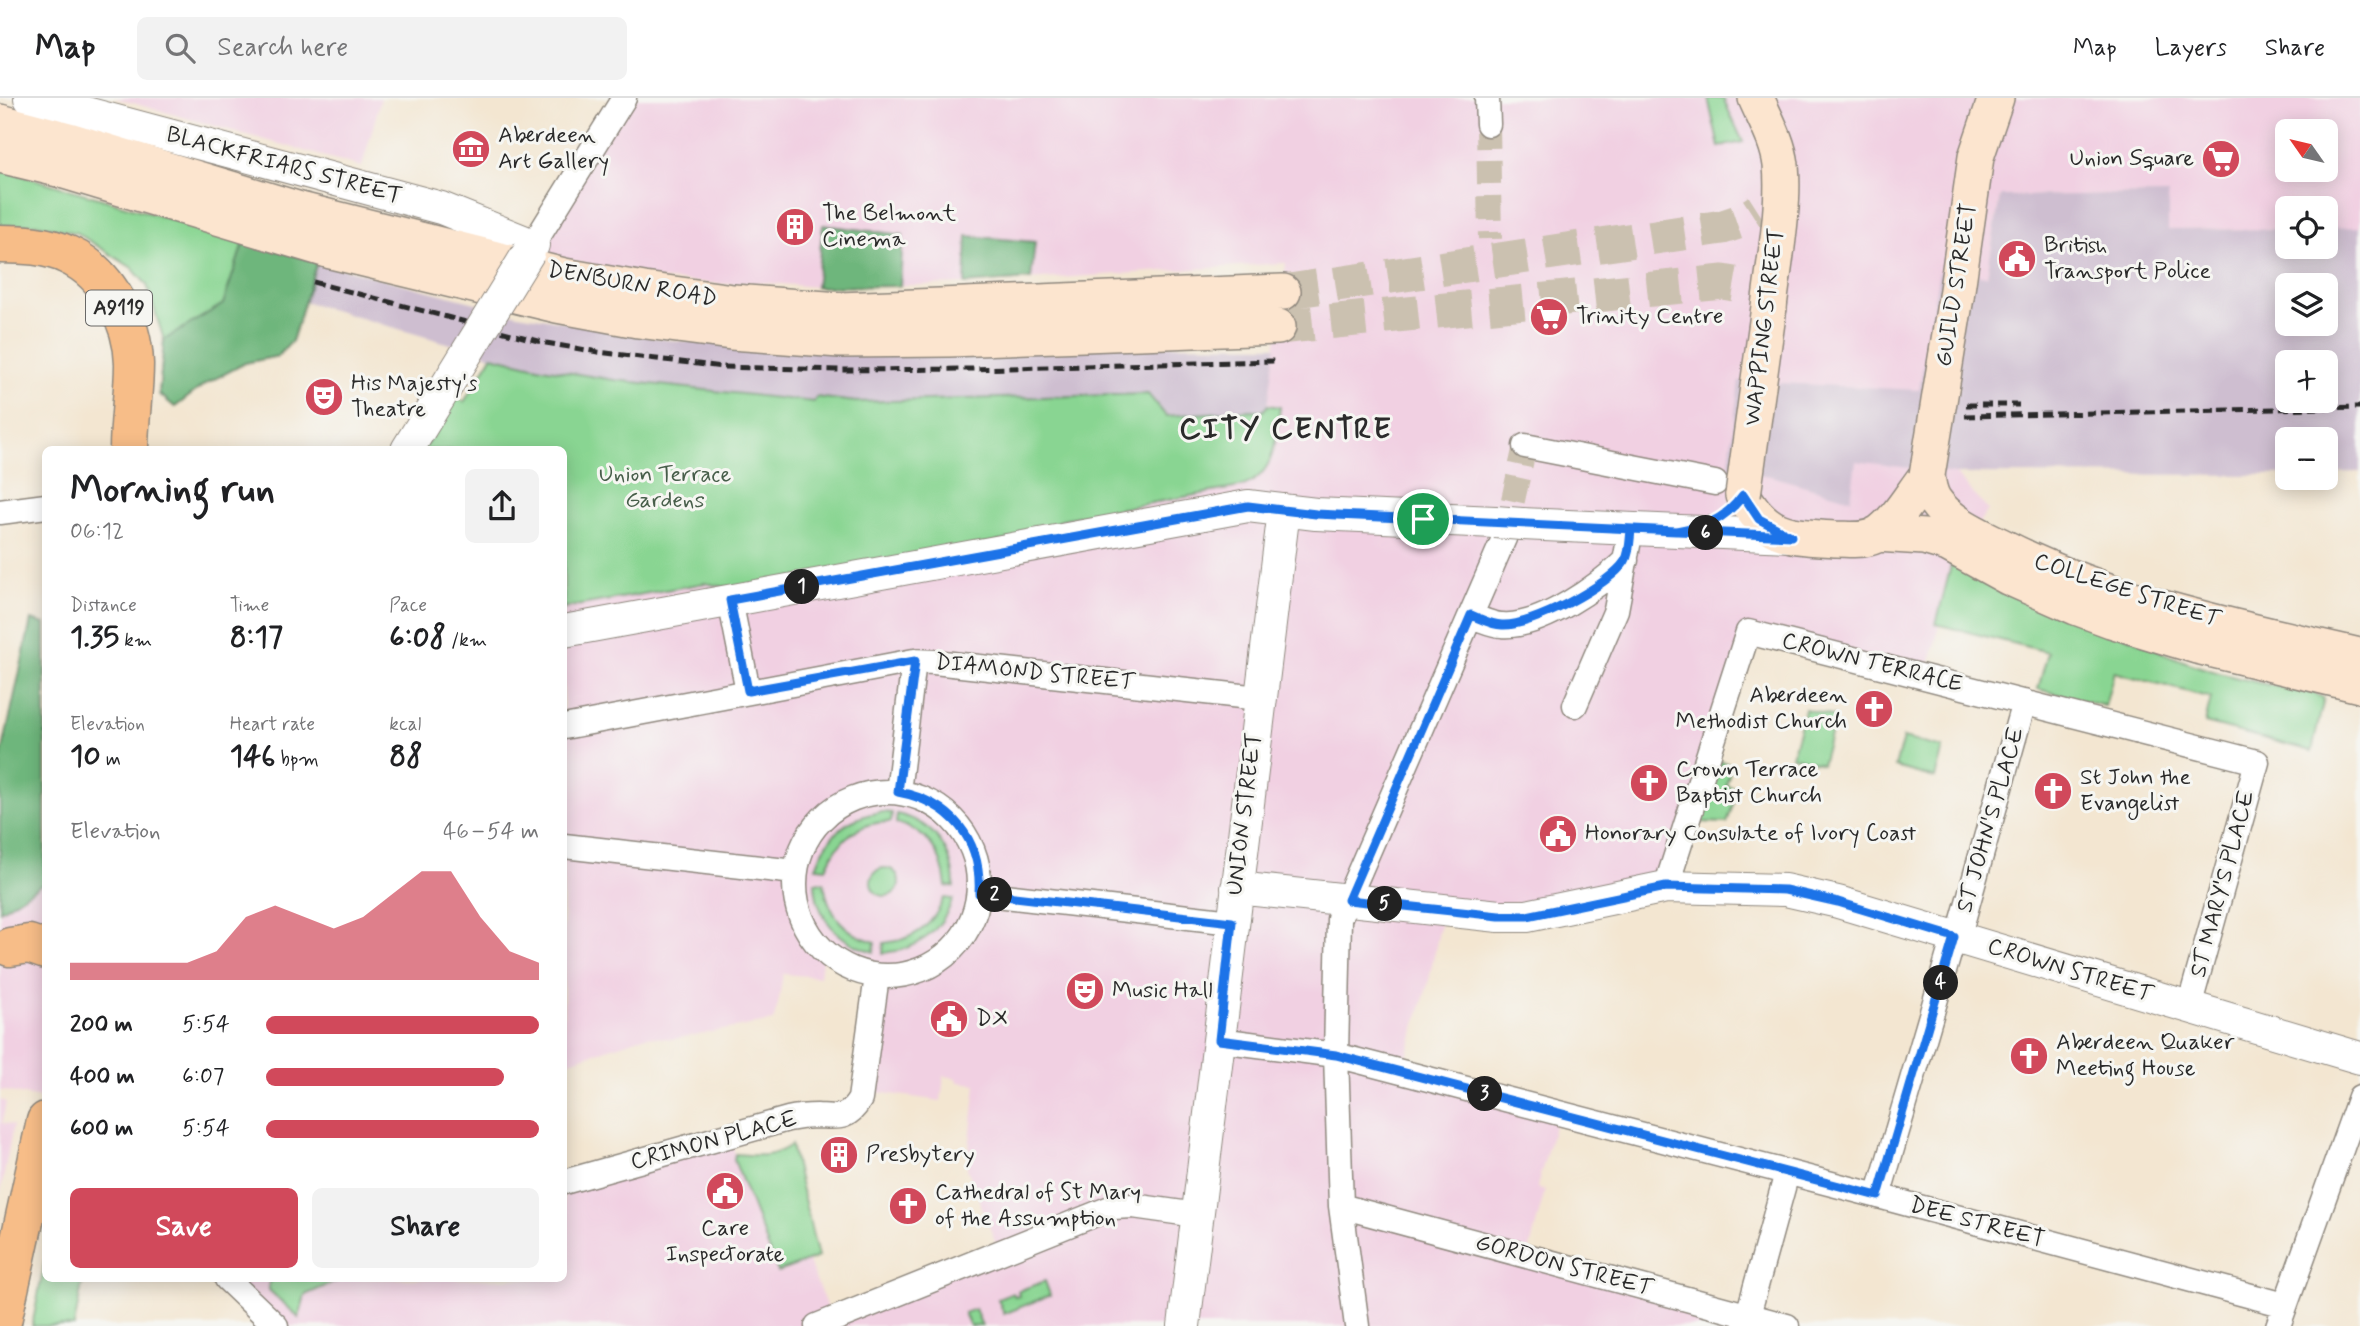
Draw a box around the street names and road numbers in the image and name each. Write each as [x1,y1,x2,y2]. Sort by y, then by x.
street label: BLACKFRIARS STREET [163,120,405,212]
street label: GUILD STREET [1929,201,1985,369]
street label: WAPPING STREET [1738,226,1792,428]
street label: DENBURN ROAD [545,255,719,315]
road number: A9119 [86,290,152,326]
street label: COLLEGE STREET [2030,547,2225,636]
street label: CROWN TERRACE [1779,626,1965,700]
street label: DIAMOND STREET [934,648,1138,699]
street label: ST JOHN'S PLACE [1950,724,2032,916]
street label: UNION STREET [1220,731,1270,897]
street label: ST MARY'S PLACE [2184,787,2262,981]
street label: CROWN STREET [1984,932,2158,1011]
street label: CRIMON PLACE [627,1104,801,1178]
street label: DEE STREET [1906,1191,2048,1255]
street label: GORDON STREET [1472,1228,1657,1304]

